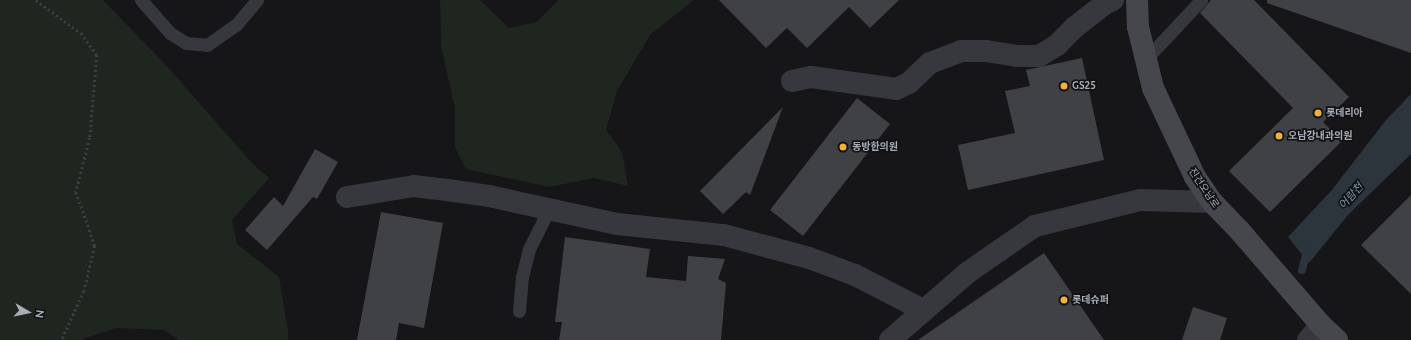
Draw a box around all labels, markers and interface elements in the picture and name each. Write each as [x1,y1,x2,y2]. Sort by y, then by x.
place label: GS25 [1072,80,1096,92]
marker: GS25 [1059,81,1069,91]
place label: 롯데리아 [1326,107,1363,119]
marker: 롯데리아 [1313,108,1323,118]
marker: 오남강내과의원 [1273,130,1285,142]
place label: 오남강내과의원 [1288,130,1352,142]
marker: 동방한의원 [837,141,849,153]
place label: 동방한의원 [852,141,898,153]
street label: 진건오남로 [1186,166,1222,210]
water label: 어람천 [1336,180,1366,212]
north arrow [8,292,48,332]
place label: 롯데슈퍼 [1072,294,1109,306]
marker: 롯데슈퍼 [1059,295,1069,305]
text: N [33,309,46,319]

